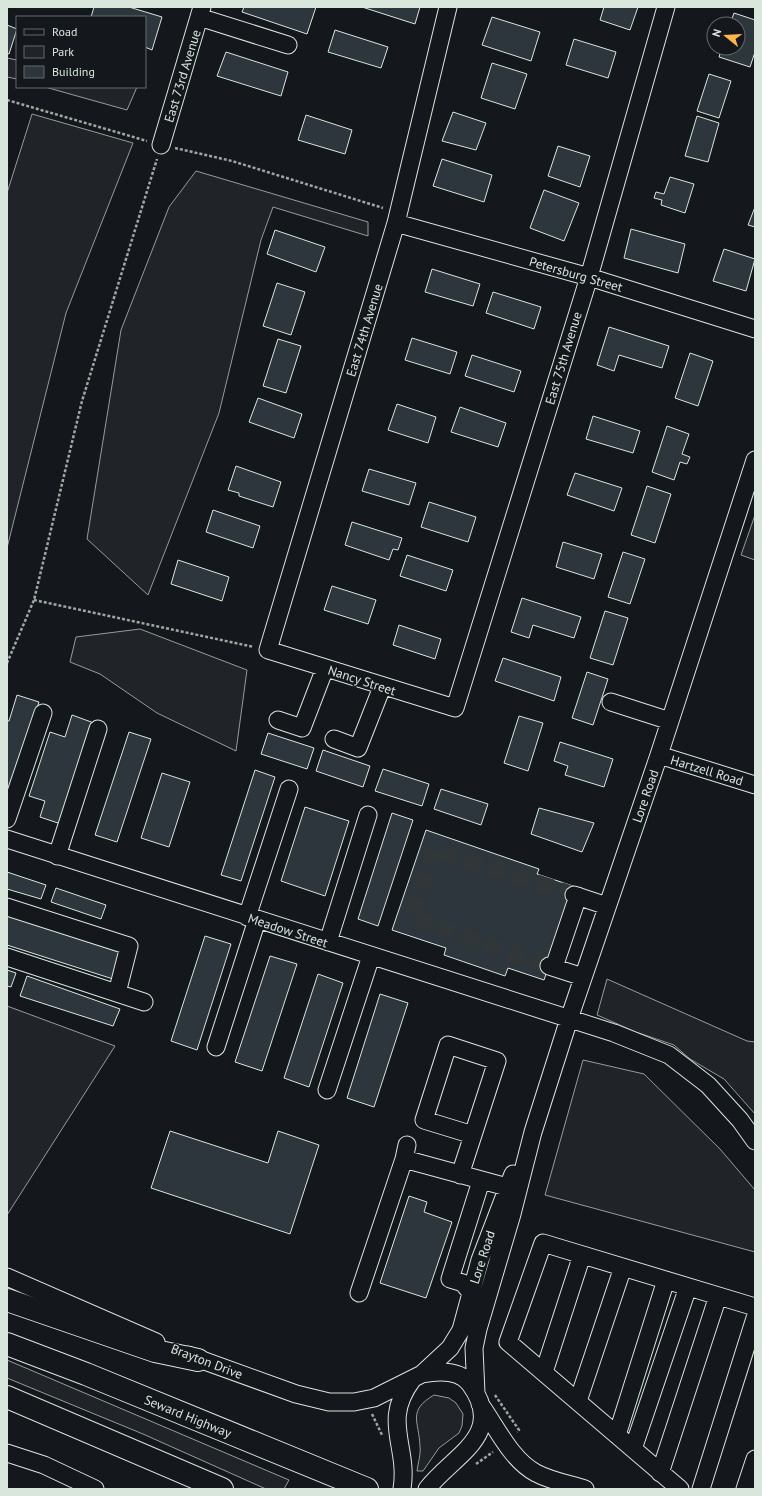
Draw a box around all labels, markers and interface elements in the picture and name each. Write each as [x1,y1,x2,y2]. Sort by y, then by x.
legend [16,16,146,88]
north arrow [706,16,746,56]
text: Road [52,24,77,39]
text: N [709,27,724,39]
street label: East 73rd Avenue [160,28,205,125]
text: Park [52,44,74,59]
text: Building [52,64,95,79]
street label: Petersburg Street [527,253,625,296]
street label: East 74th Avenue [342,282,387,379]
street label: East 75th Avenue [541,310,586,407]
street label: Nancy Street [326,662,398,700]
street label: Hartzell Road [668,751,745,790]
street label: Lore Road [628,767,662,825]
street label: Meadow Street [246,910,331,952]
street label: Lore Road [466,1228,499,1286]
street label: Brayton Drive [169,1340,245,1383]
street label: Seward Highway [142,1391,234,1442]

